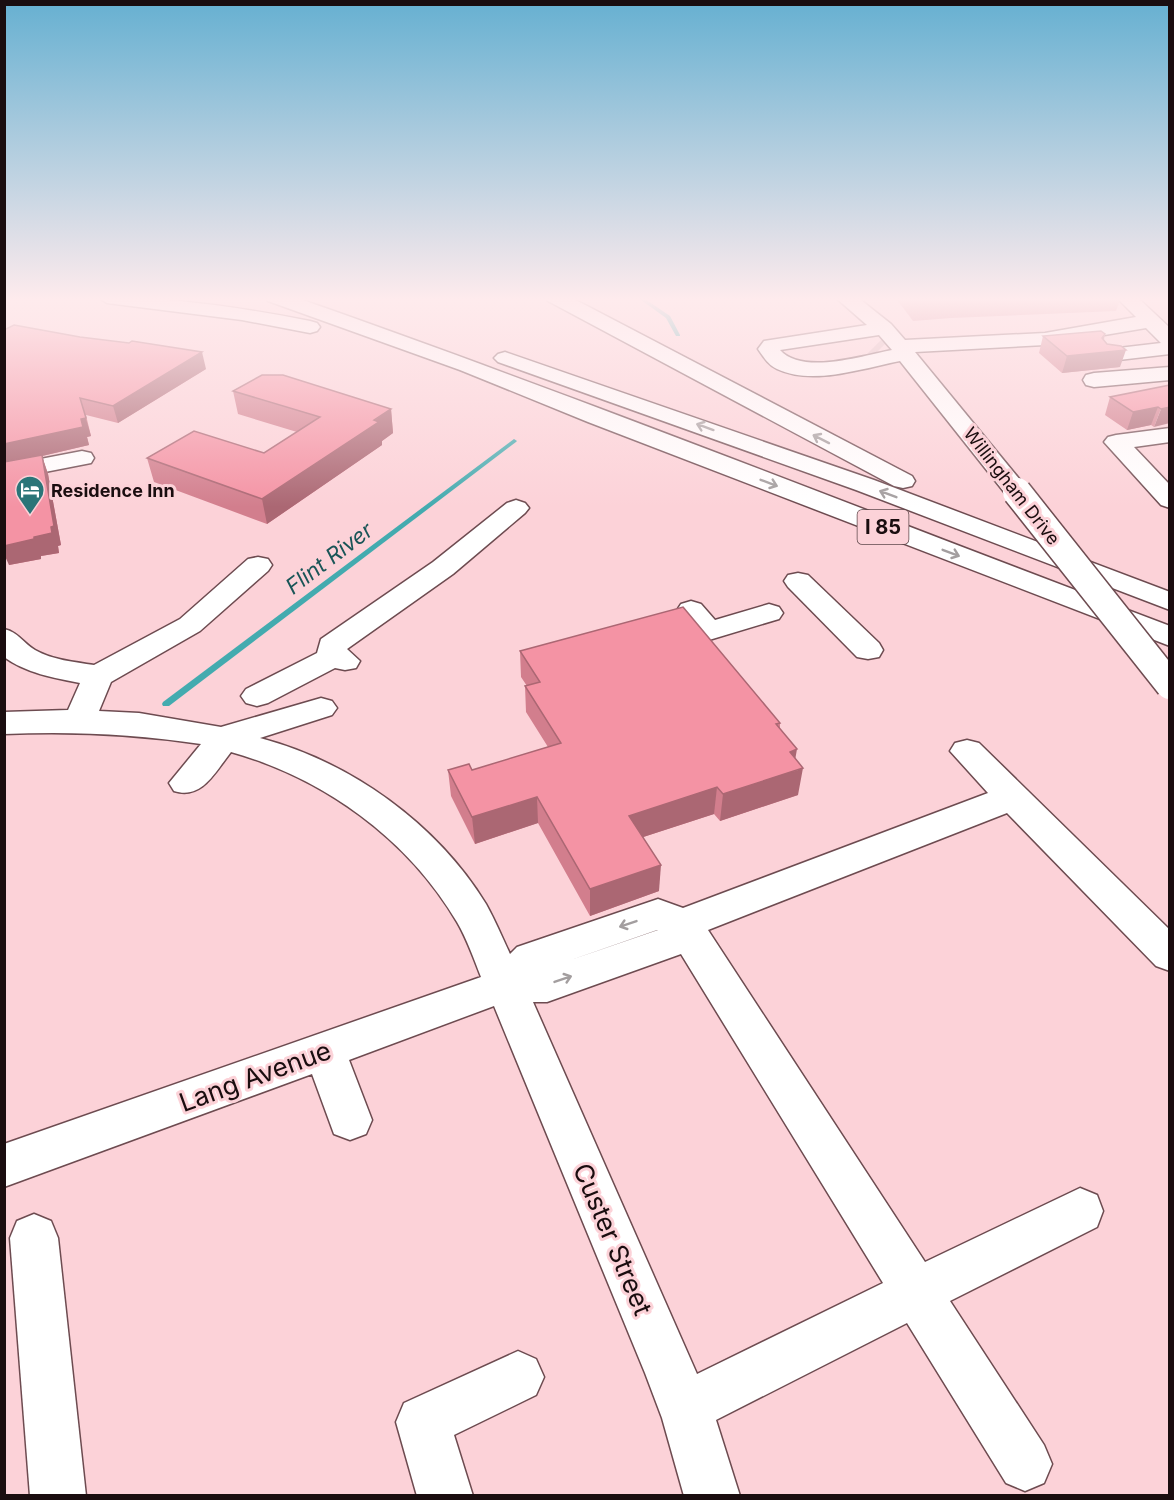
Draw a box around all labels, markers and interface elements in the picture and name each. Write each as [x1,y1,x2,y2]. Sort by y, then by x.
one-way arrow [696,421,715,432]
street label: Willingham Drive [960,423,1064,549]
one-way arrow [812,432,830,444]
hotel icon: Residence Inn [14,474,46,516]
one-way arrow [759,478,777,489]
place label: Residence Inn [51,480,175,501]
one-way arrow [879,488,898,499]
road number: I 85 [858,510,908,544]
water label: Flint River [280,516,378,599]
one-way arrow [941,548,960,559]
one-way arrow [619,920,638,931]
one-way arrow [553,973,572,984]
street label: Lang Avenue [175,1034,335,1118]
street label: Custer Street [567,1158,659,1320]

